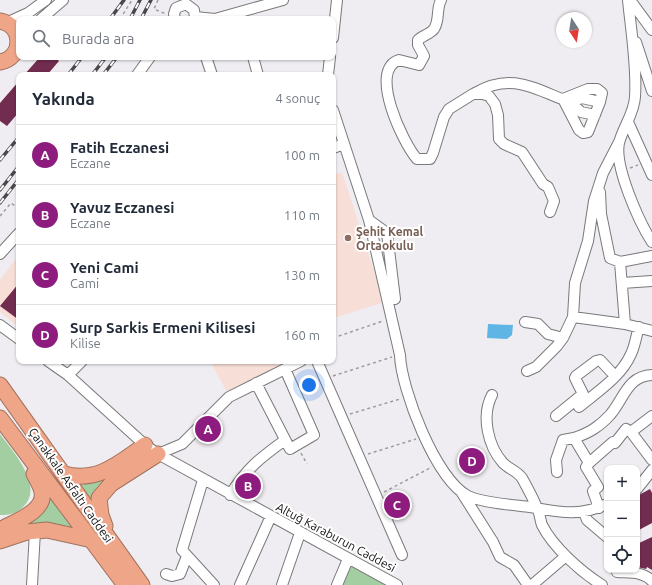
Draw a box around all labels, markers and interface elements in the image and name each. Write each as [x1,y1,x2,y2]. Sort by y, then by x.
north arrow [556,12,592,48]
search box [16,16,336,60]
icon: search [30,27,52,49]
text: Burada ara [62,30,134,47]
text: Yakında [32,89,95,108]
text: 4 sonuç [276,91,320,105]
text: Fatih Eczanesi [70,139,169,156]
text: A [40,148,50,162]
text: 100 m [284,148,320,162]
text: Eczane [70,156,111,170]
text: Yavuz Eczanesi [70,199,175,216]
text: B [41,208,49,222]
text: 110 m [284,208,320,222]
text: Eczane [70,216,111,230]
place label: Şehit Kemal Ortaokulu [356,225,423,252]
marker: Şehit Kemal Ortaokulu [343,233,353,243]
text: Yeni Cami [70,259,139,276]
text: C [41,268,49,282]
text: 130 m [284,268,320,282]
text: Cami [70,276,99,290]
text: Surp Sarkis Ermeni Kilisesi [70,319,255,336]
text: D [40,328,50,342]
text: 160 m [284,328,320,342]
text: Kilise [70,336,101,350]
your location [299,375,319,395]
pin: A [195,414,221,444]
street label: Çanakkale Asfaltı Caddesi [26,425,116,545]
pin: D [459,446,485,476]
map controls [604,465,640,573]
button: + [604,465,640,501]
pin: B [235,471,261,501]
pin: C [384,490,410,520]
street label: Altuğ Karaburun Caddesi [274,499,398,575]
button: − [604,501,640,537]
button: locate [604,537,640,573]

